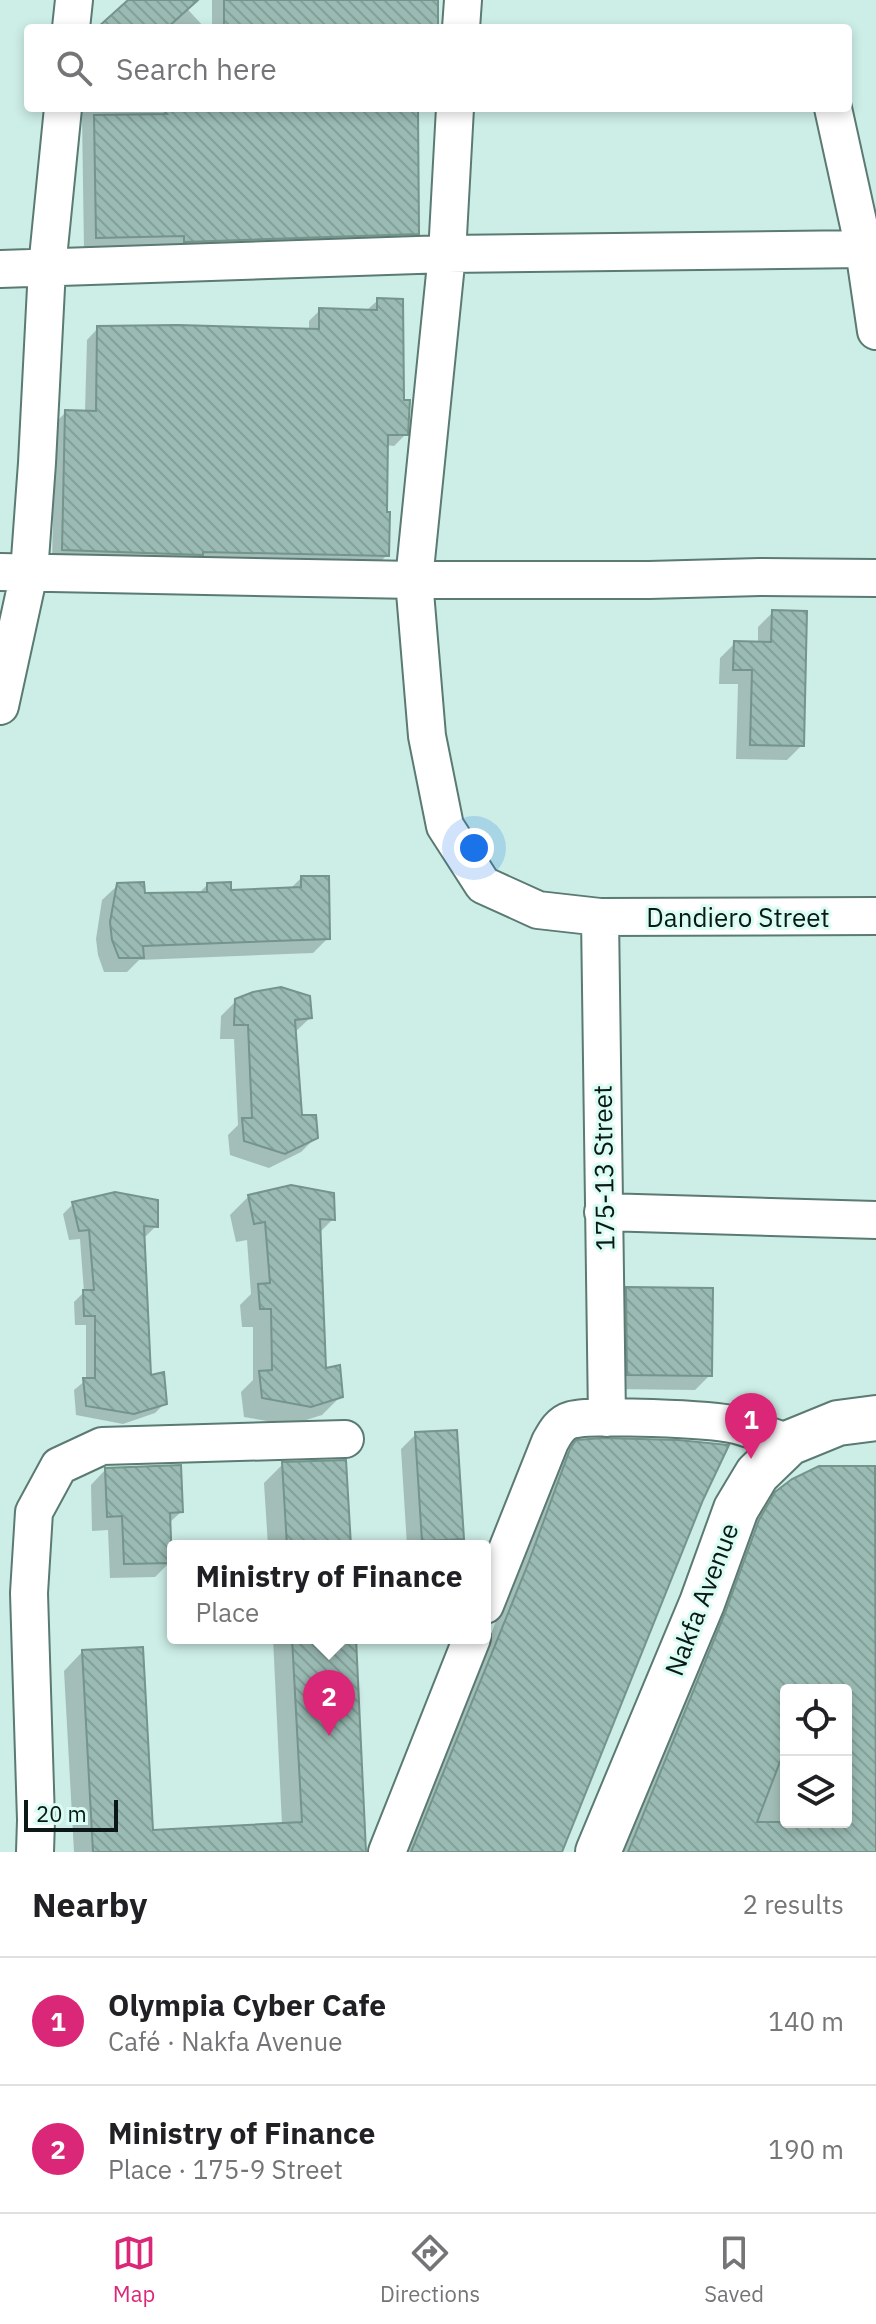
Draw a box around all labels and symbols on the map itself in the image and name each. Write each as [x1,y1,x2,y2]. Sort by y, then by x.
your location [454,828,494,868]
street label: Dandiero Street [646,900,830,934]
street label: 175-13 Street [585,1085,621,1251]
pin: 1 [725,1393,777,1459]
street label: Nakfa Avenue [656,1518,746,1680]
pin: 2 [303,1670,355,1736]
scale bar [24,1796,118,1832]

